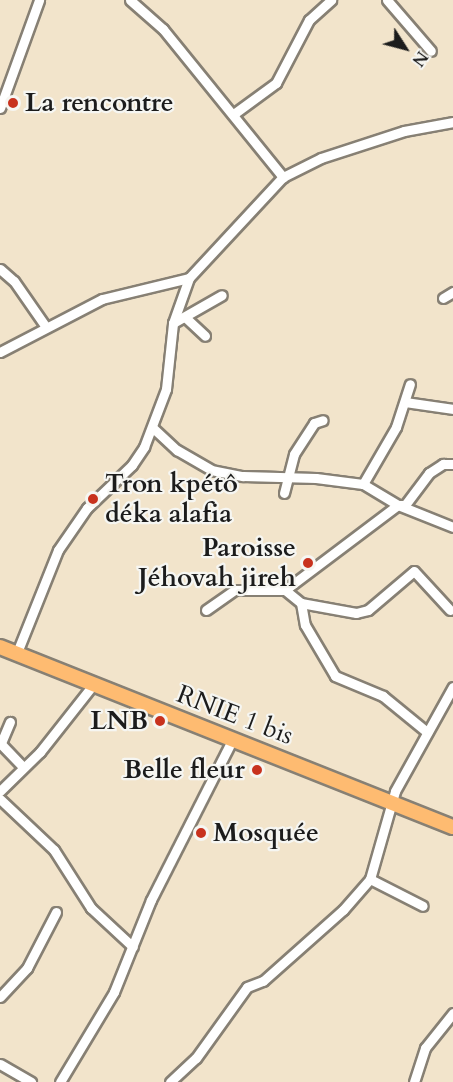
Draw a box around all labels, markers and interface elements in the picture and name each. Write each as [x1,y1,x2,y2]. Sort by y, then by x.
north arrow [375,18,435,78]
text: N [407,46,433,71]
place label: La rencontre [25,87,174,119]
marker: La rencontre [6,96,20,110]
place label: Tron kpétô déka alafia [105,468,238,530]
marker: Tron kpétô déka alafia [86,492,100,506]
place label: Paroisse Jéhovah jireh [138,532,296,594]
marker: Paroisse Jéhovah jireh [301,556,315,570]
street label: RNIE 1 bis [172,679,298,751]
place label: LNB [90,705,148,737]
marker: LNB [153,714,167,728]
place label: Belle fleur [123,754,245,786]
marker: Belle fleur [250,763,264,777]
place label: Mosquée [213,817,319,849]
marker: Mosquée [194,826,208,840]

